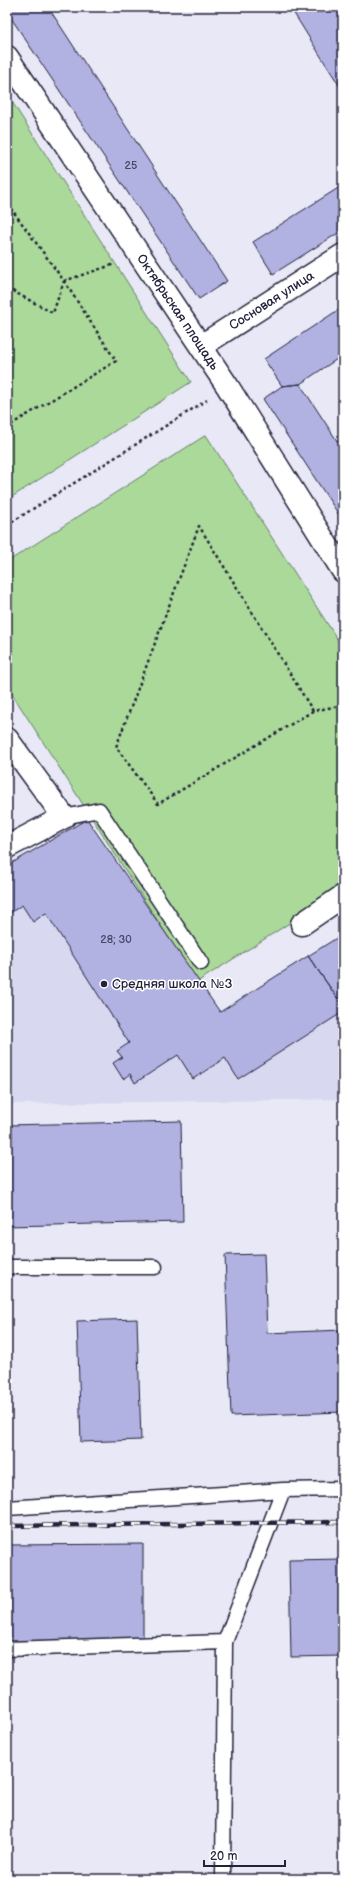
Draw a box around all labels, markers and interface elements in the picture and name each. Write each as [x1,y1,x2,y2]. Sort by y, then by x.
house number: 25 [125,159,137,172]
street label: Октябрьская площадь [133,251,223,374]
street label: Сосновая улица [226,267,317,334]
house number: 28; 30 [100,933,132,946]
place label: Средняя школа №3 [112,976,232,992]
marker: Средняя школа №3 [99,979,109,989]
scale bar [204,1842,285,1868]
text: 20 m [210,1849,237,1864]

